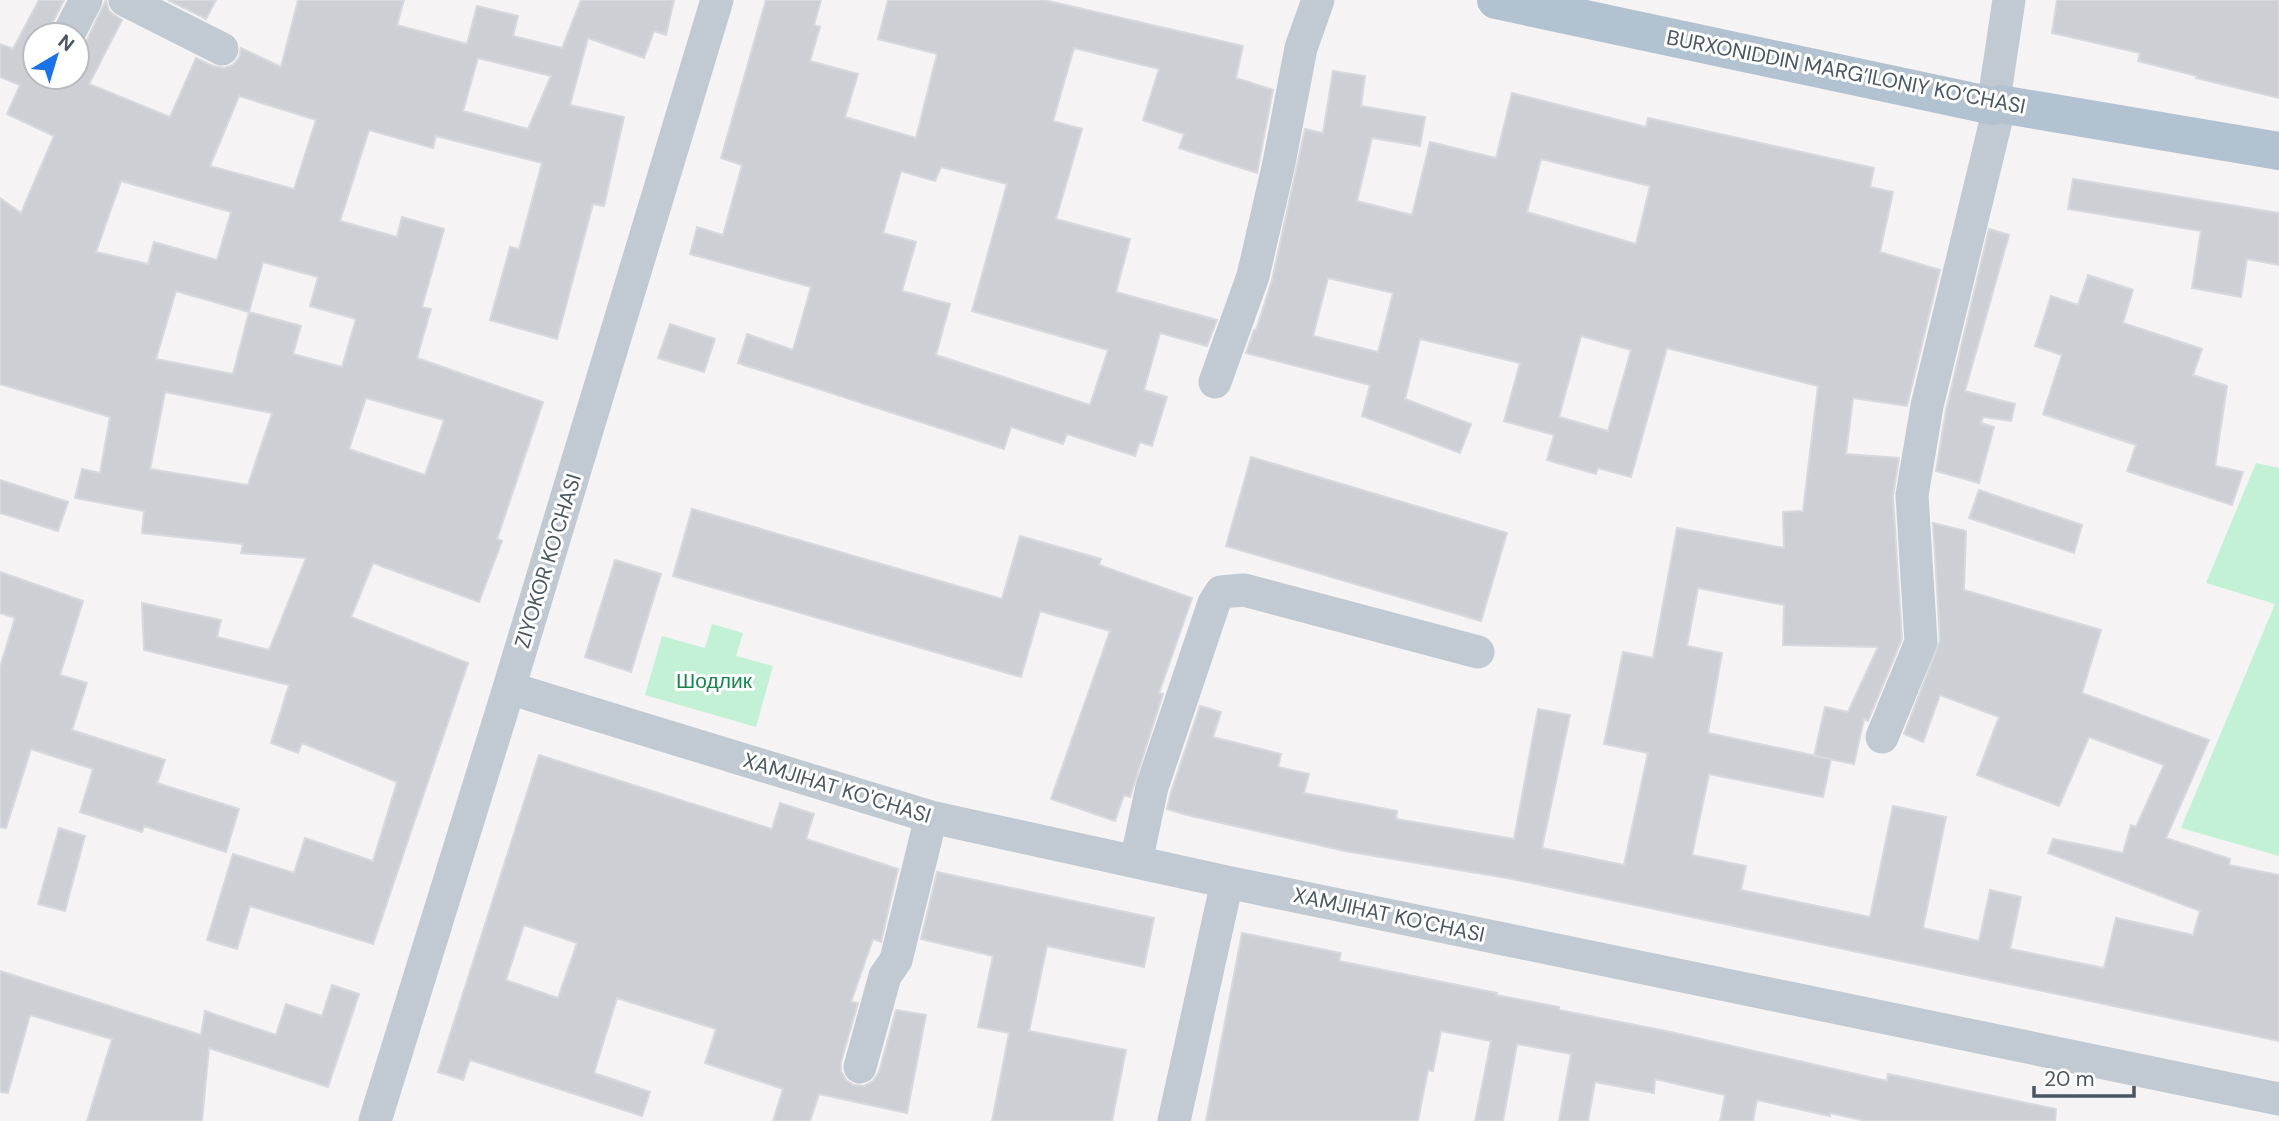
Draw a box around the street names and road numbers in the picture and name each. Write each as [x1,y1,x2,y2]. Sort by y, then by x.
street label: BURXONIDDIN MARG’ILONIY KO’CHASI [1664,23,2028,121]
street label: ZIYOKOR KO'CHASI [508,470,588,652]
street label: XAMJIHAT KO'CHASI [740,746,934,830]
street label: XAMJIHAT KO'CHASI [1291,881,1487,949]

